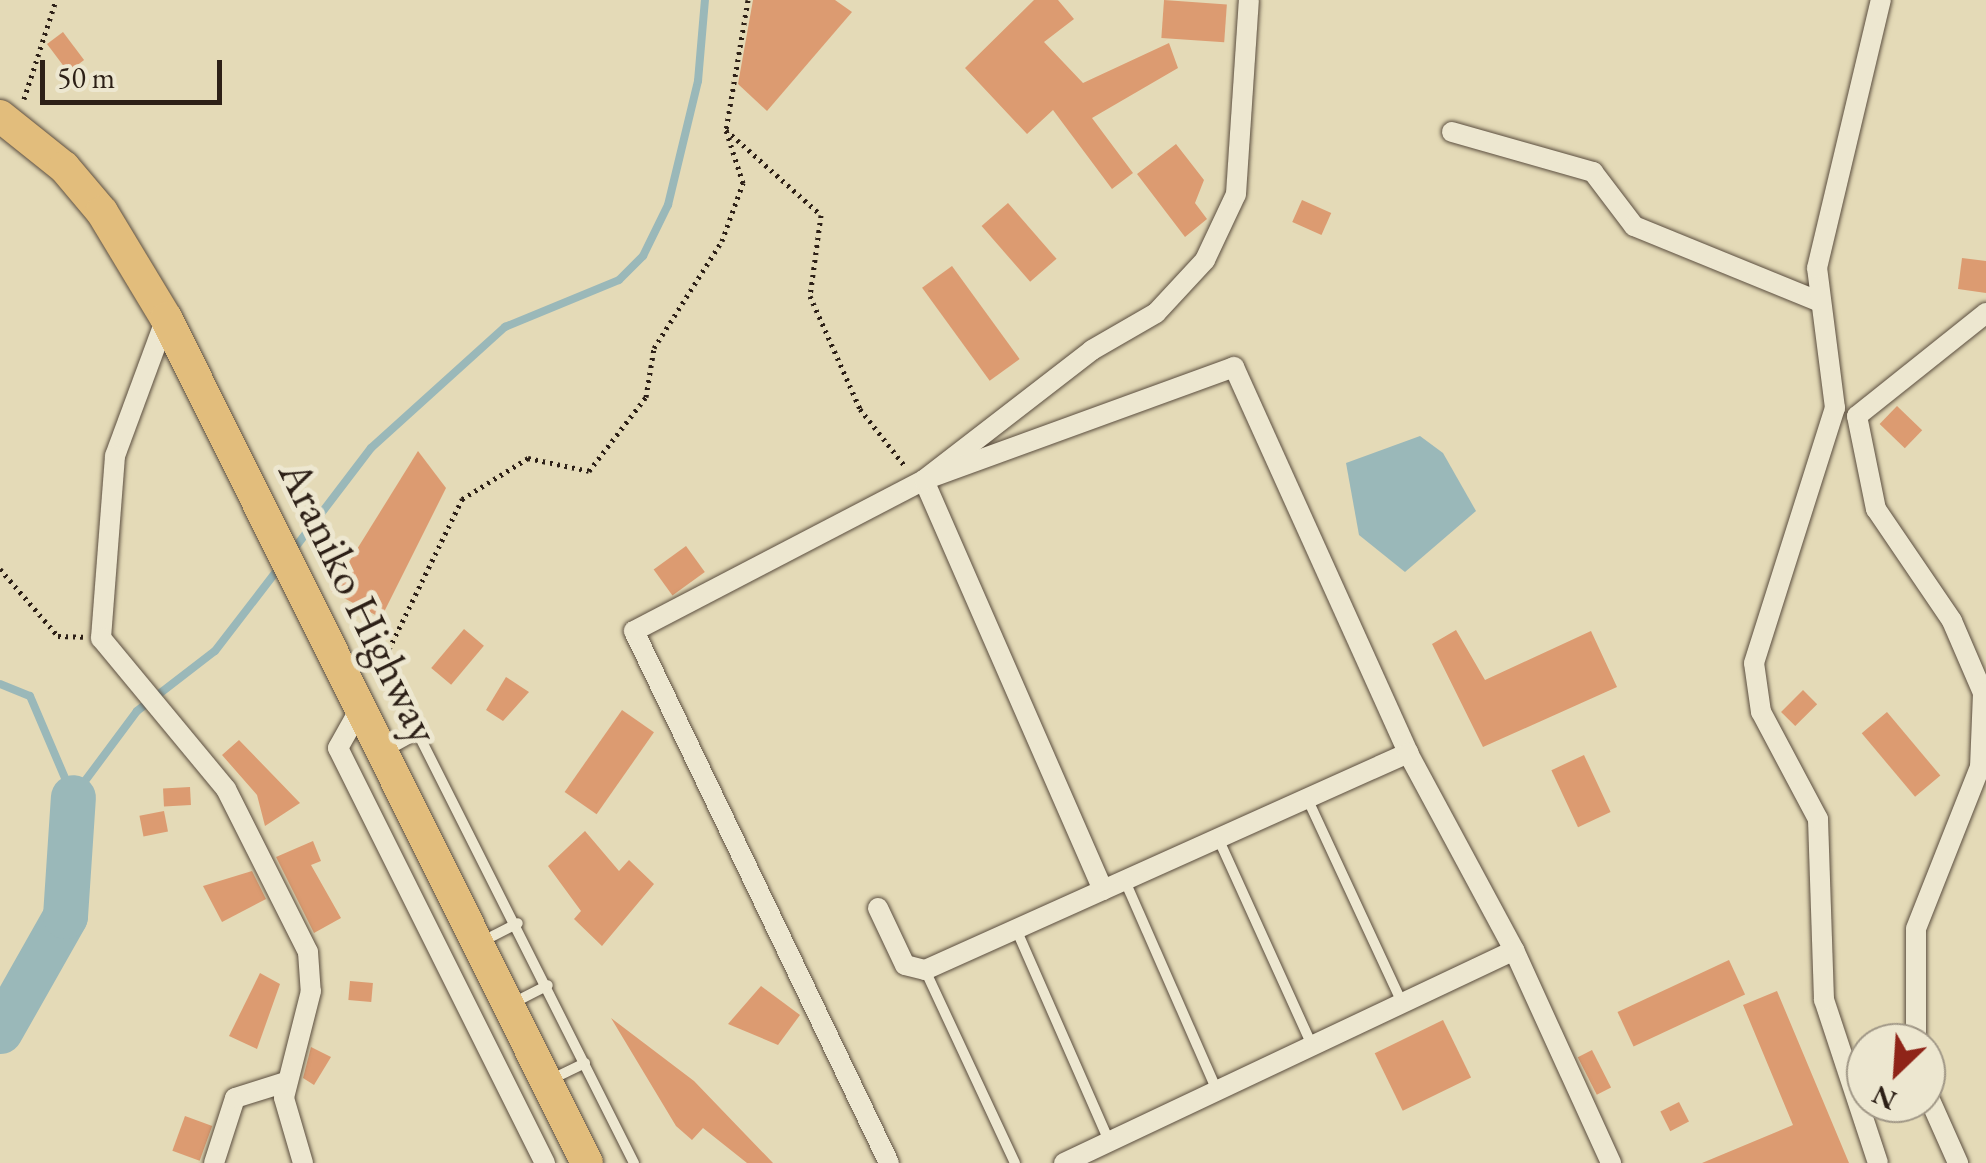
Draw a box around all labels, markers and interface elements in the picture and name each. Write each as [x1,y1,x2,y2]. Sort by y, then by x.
scale bar [45,40,228,102]
text: 50 m [57,58,115,97]
street label: Araniko Highway [267,452,451,752]
north arrow [1846,1023,1946,1123]
text: N [1866,1077,1902,1119]

